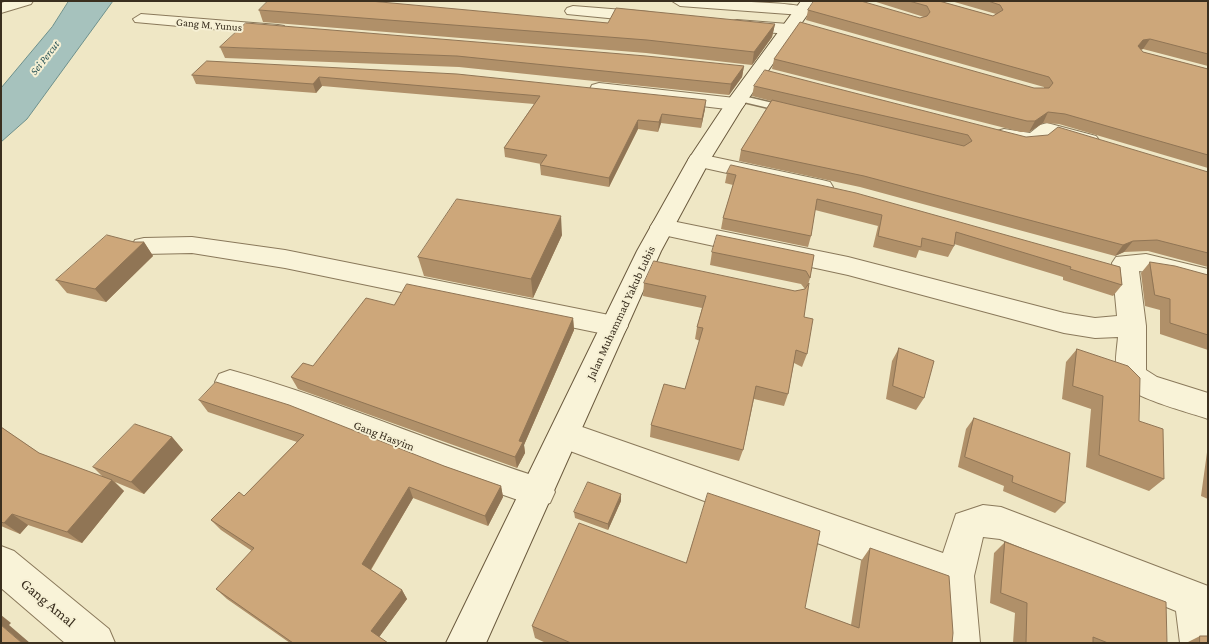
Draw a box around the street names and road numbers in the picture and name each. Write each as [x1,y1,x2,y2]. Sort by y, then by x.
street label: Gang M. Yunus [175,16,243,34]
street label: Jalan Muhammad Yakub Lubis [584,244,658,382]
street label: Gang Hasyim [352,418,416,454]
street label: Gang Amal [17,575,79,631]

